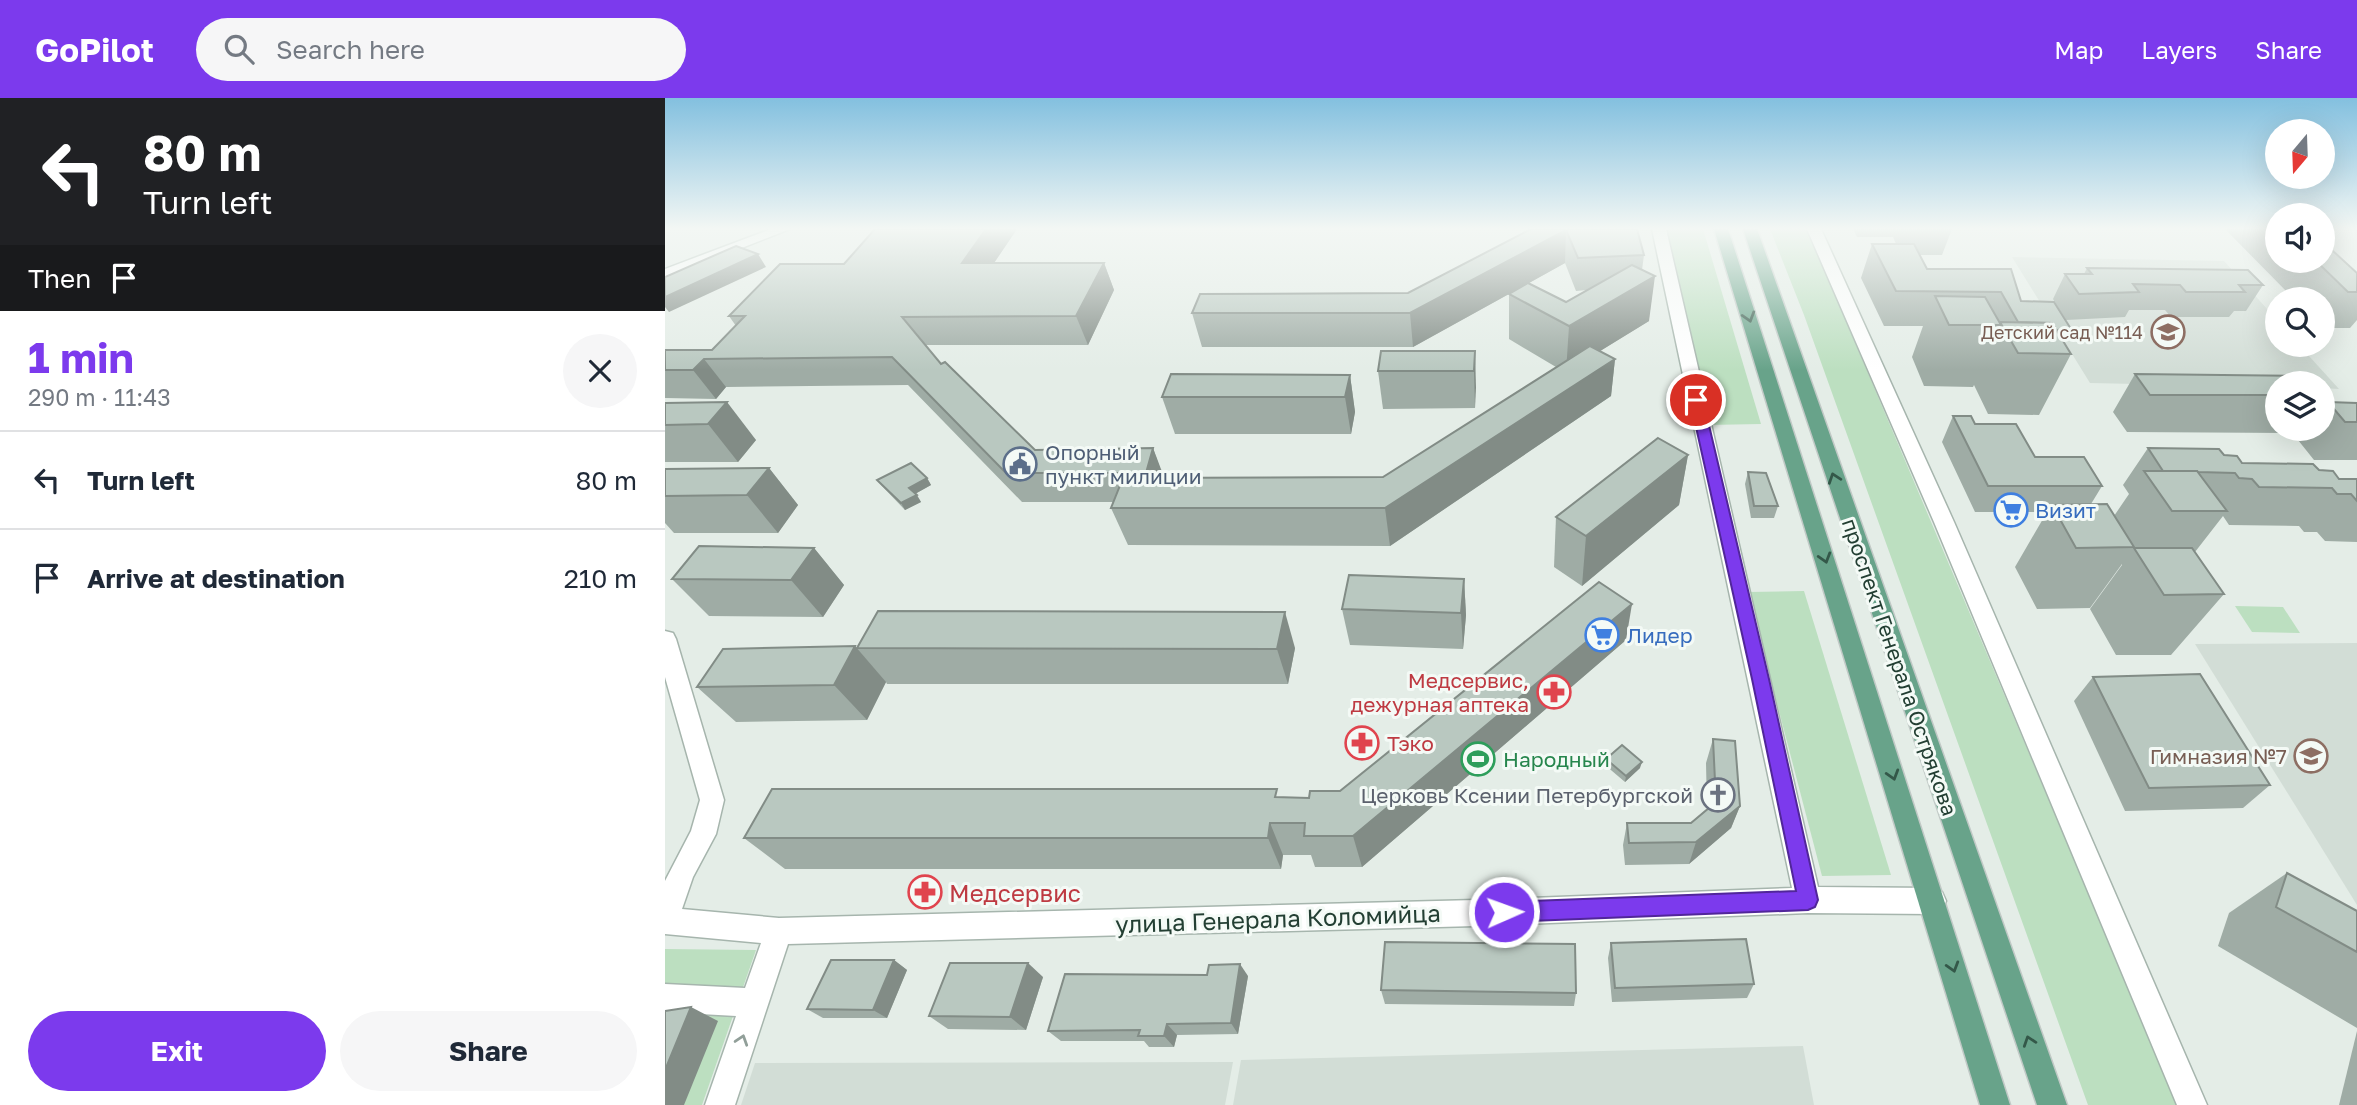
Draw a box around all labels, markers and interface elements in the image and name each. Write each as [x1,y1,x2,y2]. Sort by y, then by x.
search box [196,18,686,81]
text: GoPilot [35,30,154,69]
icon: search [220,30,258,68]
text: Search here [276,34,425,65]
text: Map [2054,35,2103,64]
text: Layers [2141,35,2217,64]
text: Share [2255,35,2322,64]
north arrow [2265,119,2335,189]
map controls [2265,119,2335,441]
text: 80 m [143,123,261,182]
icon: left [28,126,119,217]
text: Turn left [143,183,272,221]
button: sound [2265,203,2335,273]
icon: arrive [105,259,143,297]
text: Then [28,263,91,294]
button: search [2265,287,2335,357]
one-way arrow [1741,311,1755,323]
school or university icon: Детский сад №114 [2149,313,2187,351]
place label: Детский сад №114 [1981,321,2143,343]
text: 1 min [28,332,134,382]
button: close [563,334,637,408]
pin [1666,370,1726,430]
button: layers [2265,371,2335,441]
icon: arrive [1677,381,1715,419]
text: 290 m · 11:43 [28,383,171,411]
place label: Опорный пункт милиции [1045,439,1201,489]
public building icon: Опорный пункт милиции [1001,445,1039,483]
icon: left [28,461,66,499]
text: Turn left [87,465,195,496]
text: 80 m [576,465,637,496]
one-way arrow [1828,473,1842,485]
supermarket icon: Визит [1992,491,2030,529]
place label: Визит [2035,497,2096,523]
street label: проспект Генерала Острякова [1837,515,1963,819]
one-way arrow [1816,551,1831,563]
icon: arrive [28,559,66,597]
text: Arrive at destination [87,563,345,594]
text: 210 m [564,563,637,594]
supermarket icon: Лидер [1583,616,1621,654]
place label: Лидер [1627,622,1693,648]
place label: Медсервис, дежурная аптека [1351,667,1529,717]
pharmacy icon: Медсервис, дежурная аптека [1535,673,1573,711]
pharmacy icon: Тэко [1343,724,1381,762]
place label: Тэко [1387,730,1434,756]
school or university icon: Гимназия №7 [2292,737,2330,775]
sports icon: Народный [1459,740,1497,778]
place label: Гимназия №7 [2150,743,2287,769]
place label: Народный [1503,746,1610,772]
one-way arrow [1885,768,1899,780]
church icon: Церковь Ксении Петербургской [1699,776,1737,814]
place label: Церковь Ксении Петербургской [1360,782,1693,808]
pharmacy icon: Медсервис [906,873,944,911]
position arrow [1467,875,1541,949]
place label: Медсервис [949,878,1081,907]
street label: улица Генерала Коломийца [1115,898,1441,938]
one-way arrow [1944,960,1959,972]
button: Exit [28,1011,326,1091]
button: Share [340,1011,637,1091]
one-way arrow [734,1035,748,1047]
one-way arrow [2023,1035,2037,1047]

